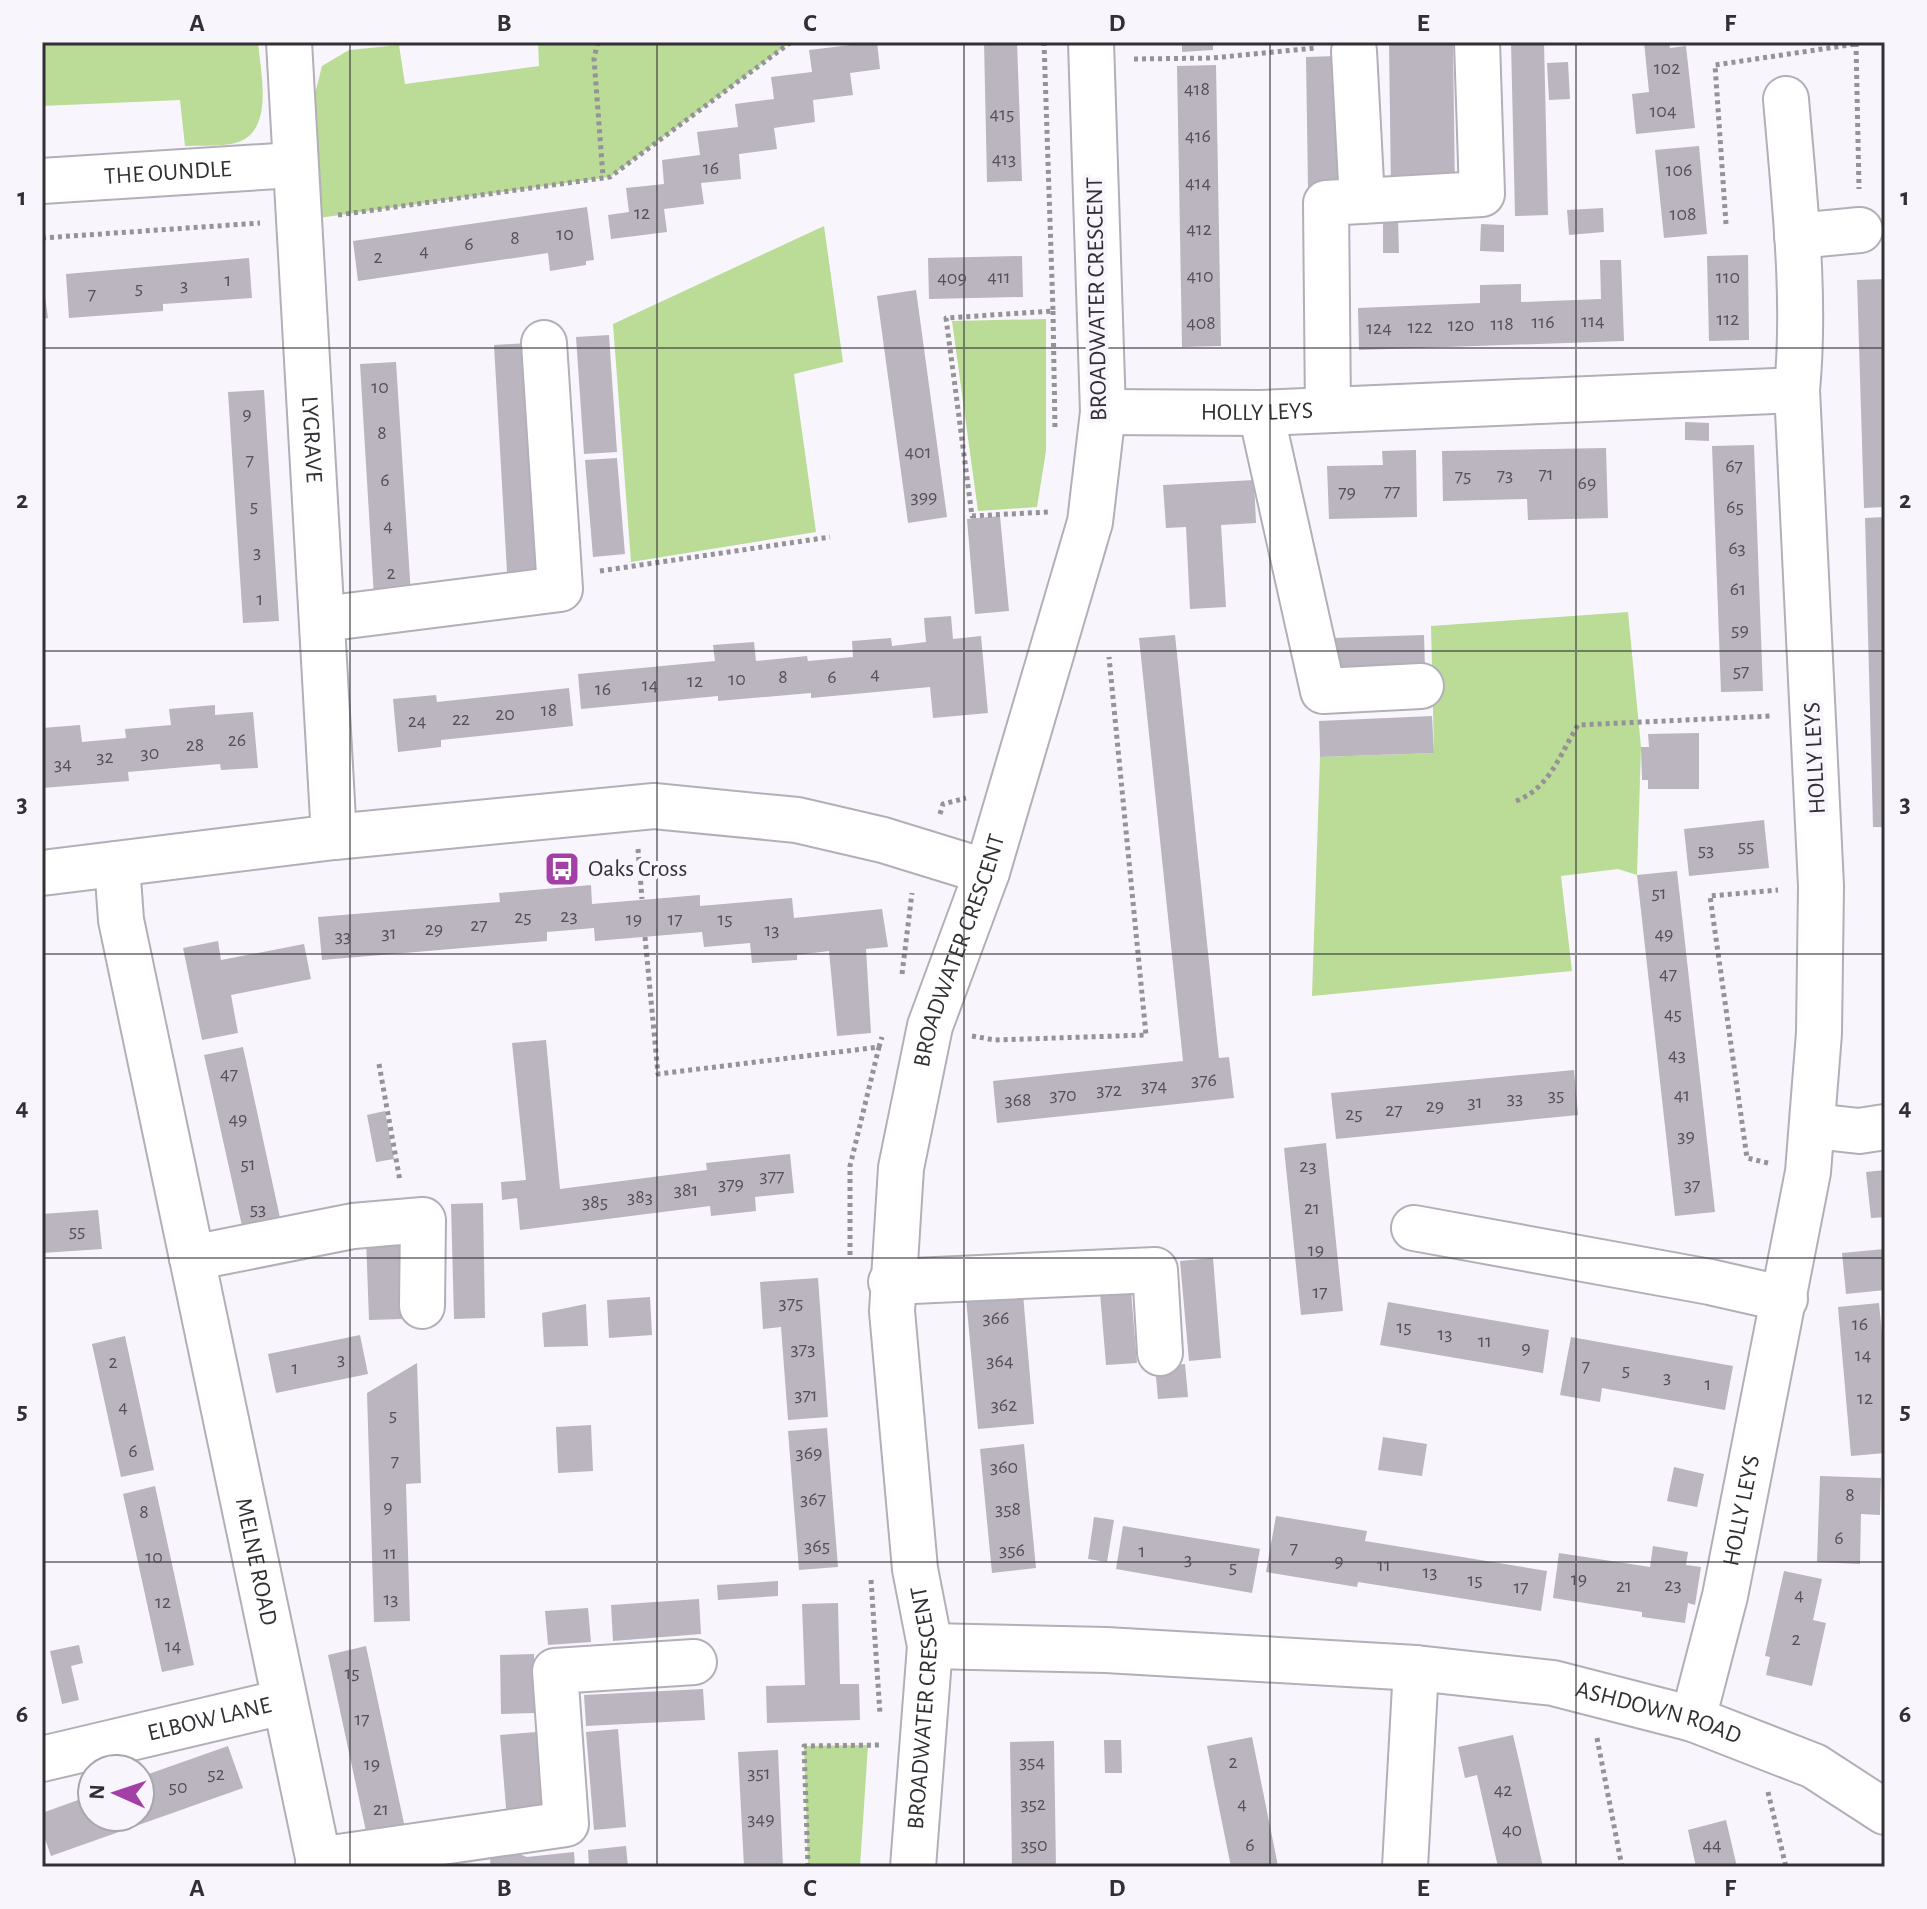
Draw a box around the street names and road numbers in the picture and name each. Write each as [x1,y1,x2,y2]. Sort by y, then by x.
street label: THE OUNDLE [103,157,233,189]
street label: BROADWATER CRESCENT [1083,176,1111,421]
street label: LYGRAVE [297,395,326,484]
street label: HOLLY LEYS [1201,399,1314,425]
street label: HOLLY LEYS [1800,701,1830,815]
street label: BROADWATER CRESCENT [910,831,1010,1069]
street label: HOLLY LEYS [1719,1453,1764,1568]
street label: MELNE ROAD [231,1496,281,1628]
street label: BROADWATER CRESCENT [904,1584,942,1830]
street label: ASHDOWN ROAD [1573,1677,1745,1749]
street label: ELBOW LANE [145,1693,274,1746]

